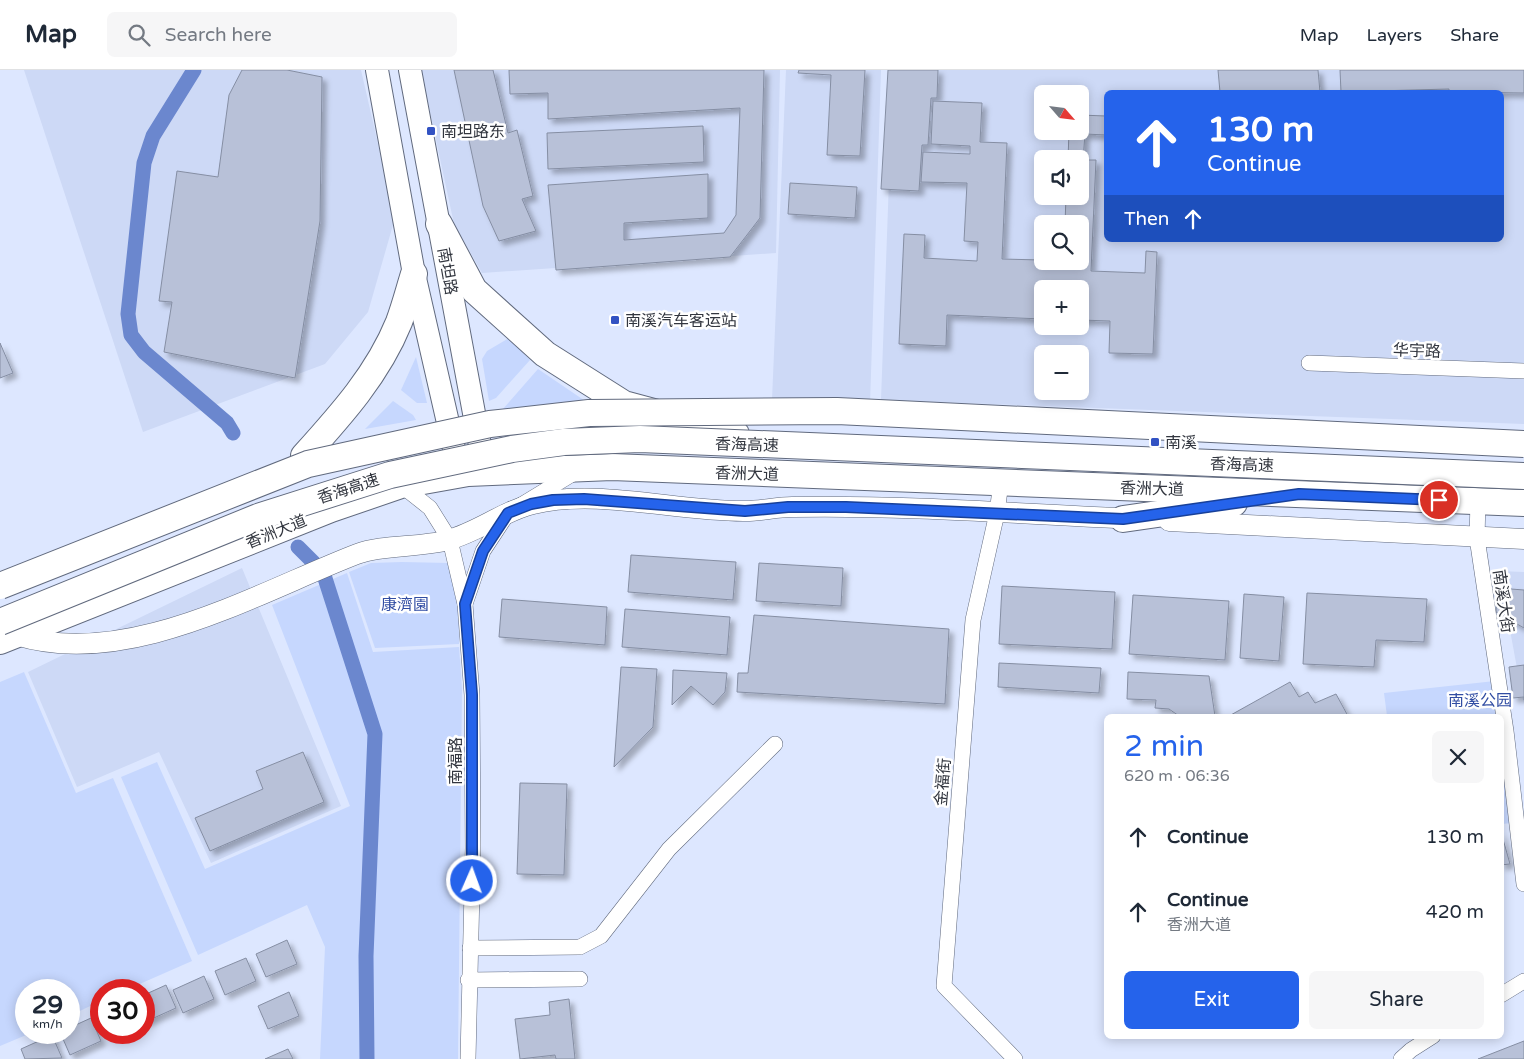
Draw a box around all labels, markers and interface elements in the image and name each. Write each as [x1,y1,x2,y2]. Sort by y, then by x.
search box [107,12,457,57]
text: Map [25,20,77,49]
icon: search [125,21,153,49]
text: Search here [165,24,272,46]
text: Map [1300,24,1339,46]
text: Layers [1367,24,1422,46]
text: Share [1450,24,1499,46]
north arrow [1034,85,1089,140]
map controls [1034,85,1089,400]
text: 130 m [1207,109,1314,151]
icon: ahead [1124,110,1189,175]
place label: 南坦路东 [441,122,505,142]
marker: 南坦路东 [425,125,437,137]
button: sound [1034,150,1089,205]
text: Continue [1207,151,1302,177]
icon: ahead [1179,205,1207,233]
text: Then [1124,208,1169,230]
button: search [1034,215,1089,270]
street label: 南坦路 [433,246,461,297]
button: + [1034,280,1089,335]
place label: 南溪汽车客运站 [625,311,737,331]
marker: 南溪汽车客运站 [609,314,621,326]
street label: 华宇路 [1393,340,1441,362]
button: − [1034,345,1089,400]
place label: 南溪 [1165,433,1197,453]
street label: 香海高速 [715,434,779,456]
marker: 南溪 [1149,436,1161,448]
street label: 香海高速 [1210,454,1274,476]
street label: 香洲大道 [715,463,779,485]
street label: 香海高速 [315,470,382,508]
street label: 香洲大道 [1120,478,1184,500]
pin [1418,479,1460,521]
icon: arrive [1425,486,1453,514]
street label: 香洲大道 [243,511,310,553]
street label: 南溪大街 [1489,568,1517,634]
park label: 康濟園 [381,595,429,615]
park label: 南溪公园 [1448,691,1512,711]
text: 2 min [1124,728,1204,765]
button: close [1432,731,1484,783]
street label: 南福路 [446,737,466,785]
street label: 金福街 [931,757,955,807]
text: 620 m · 06:36 [1124,766,1230,786]
icon: ahead [1124,823,1152,851]
text: Continue [1167,826,1249,848]
text: 130 m [1426,826,1484,848]
position arrow [445,854,497,906]
text: Continue [1167,889,1249,911]
icon: ahead [1124,898,1152,926]
text: 420 m [1426,901,1484,923]
text: 香洲大道 [1167,915,1231,935]
button: Exit [1124,971,1299,1029]
button: Share [1309,971,1484,1029]
speed limit sign: 30 [90,979,155,1044]
text: 29 [32,990,63,1020]
text: km/h [32,1017,63,1031]

